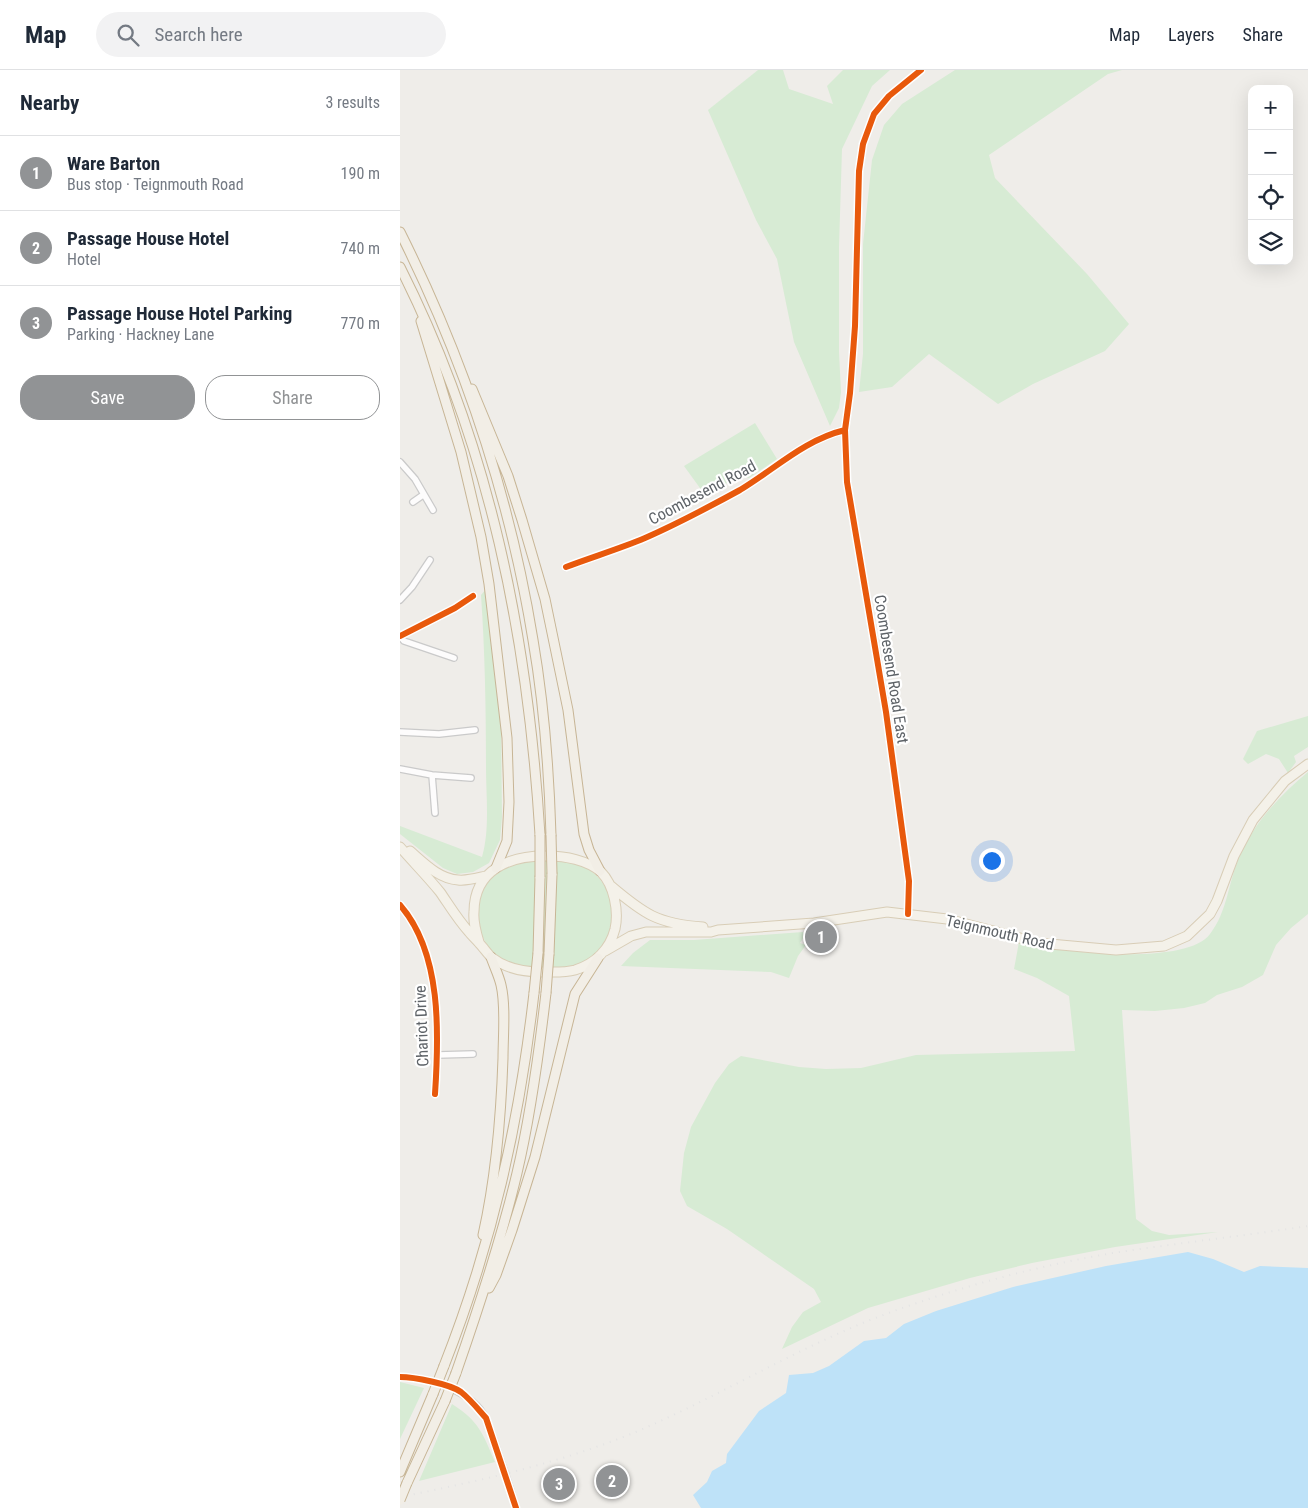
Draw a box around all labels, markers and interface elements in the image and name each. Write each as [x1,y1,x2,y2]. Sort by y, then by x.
search box [96,12,446,57]
text: Map [25,21,66,49]
icon: search [114,21,142,49]
text: Search here [154,23,243,46]
text: Map [1109,24,1140,45]
text: Layers [1168,24,1215,45]
text: Share [1243,24,1283,45]
map controls [1248,85,1293,265]
button: + [1248,85,1293,130]
text: Nearby [20,91,79,115]
text: 3 results [325,93,380,112]
button: − [1248,130,1293,175]
text: Ware Barton [67,152,160,175]
text: 1 [32,164,40,183]
text: 190 m [341,164,380,183]
text: Bus stop · Teignmouth Road [67,175,244,194]
button: locate [1248,175,1293,220]
button: layers [1248,220,1293,265]
text: Passage House Hotel [67,227,229,250]
text: 2 [32,239,40,258]
text: 740 m [341,239,380,258]
text: Hotel [67,250,101,269]
text: Passage House Hotel Parking [67,302,292,325]
text: 3 [32,314,40,333]
text: 770 m [341,314,380,333]
text: Parking · Hackney Lane [67,325,214,344]
button: Save [20,375,195,420]
button: Share [205,375,380,420]
street label: Coombesend Road [645,456,759,529]
street label: Coombesend Road East [870,593,913,745]
your location [979,848,1005,874]
street label: Teignmouth Road [944,911,1056,954]
pin: 1 [805,918,837,956]
street label: Chariot Drive [411,985,432,1067]
pin: 2 [596,1462,628,1500]
pin: 3 [543,1465,575,1503]

